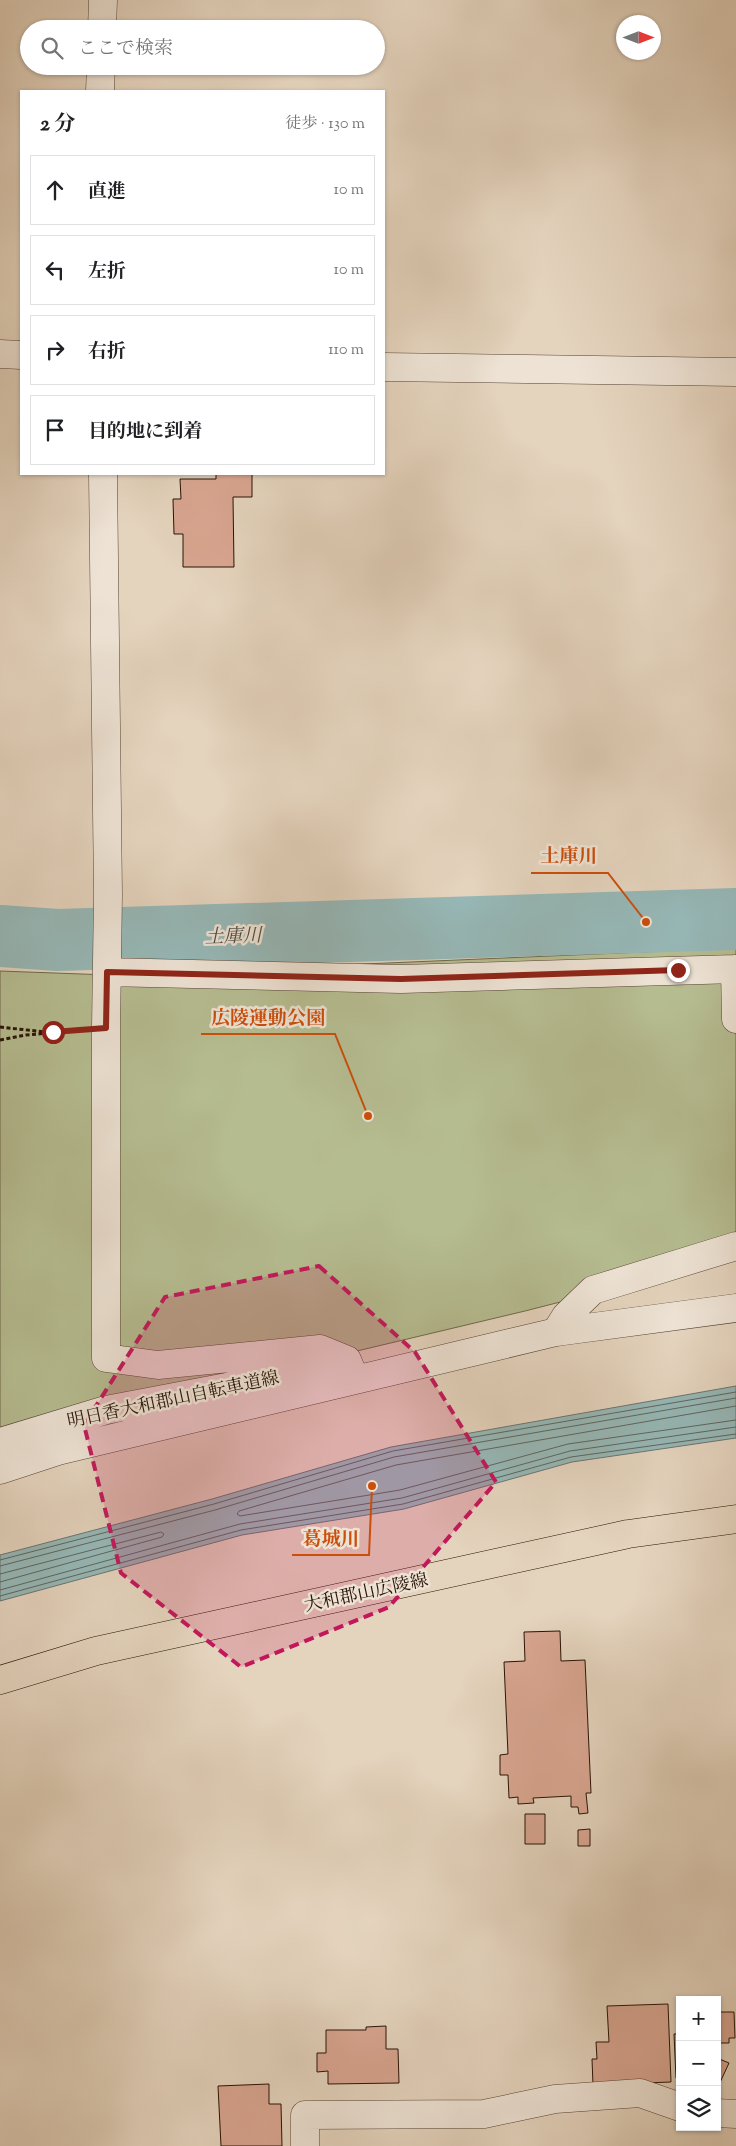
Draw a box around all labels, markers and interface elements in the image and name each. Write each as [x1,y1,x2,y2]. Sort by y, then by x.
north arrow [616,15,661,60]
search box [20,20,385,75]
icon: search [38,34,66,62]
text: ここで検索 [78,36,173,63]
text: 2 分 [40,110,75,140]
text: 徒歩 · 130 m [285,113,365,136]
icon: ahead [41,176,69,204]
text: 直進 [88,179,126,206]
text: 10 m [334,179,364,202]
icon: left [41,256,69,284]
text: 左折 [88,259,126,286]
text: 10 m [334,259,364,282]
icon: right [41,336,69,364]
text: 右折 [88,339,126,366]
text: 110 m [328,339,364,362]
icon: arrive [41,416,69,444]
text: 目的地に到着 [88,419,202,446]
callout: 土庫川 [531,839,608,873]
text: 土庫川 [540,844,598,871]
water label: 土庫川 [204,923,264,952]
route end [667,959,690,982]
callout: 広陵運動公園 [201,1000,335,1034]
text: 広陵運動公園 [211,1006,325,1033]
route start [42,1021,65,1044]
street label: 明日香大和郡山自転車道線 [65,1366,282,1436]
callout: 葛城川 [292,1521,369,1555]
text: 葛城川 [302,1527,360,1554]
street label: 大和郡山広陵線 [302,1568,431,1620]
map controls [676,1996,721,2131]
button: + [676,1996,721,2041]
button: − [676,2041,721,2086]
button: layers [676,2086,721,2131]

